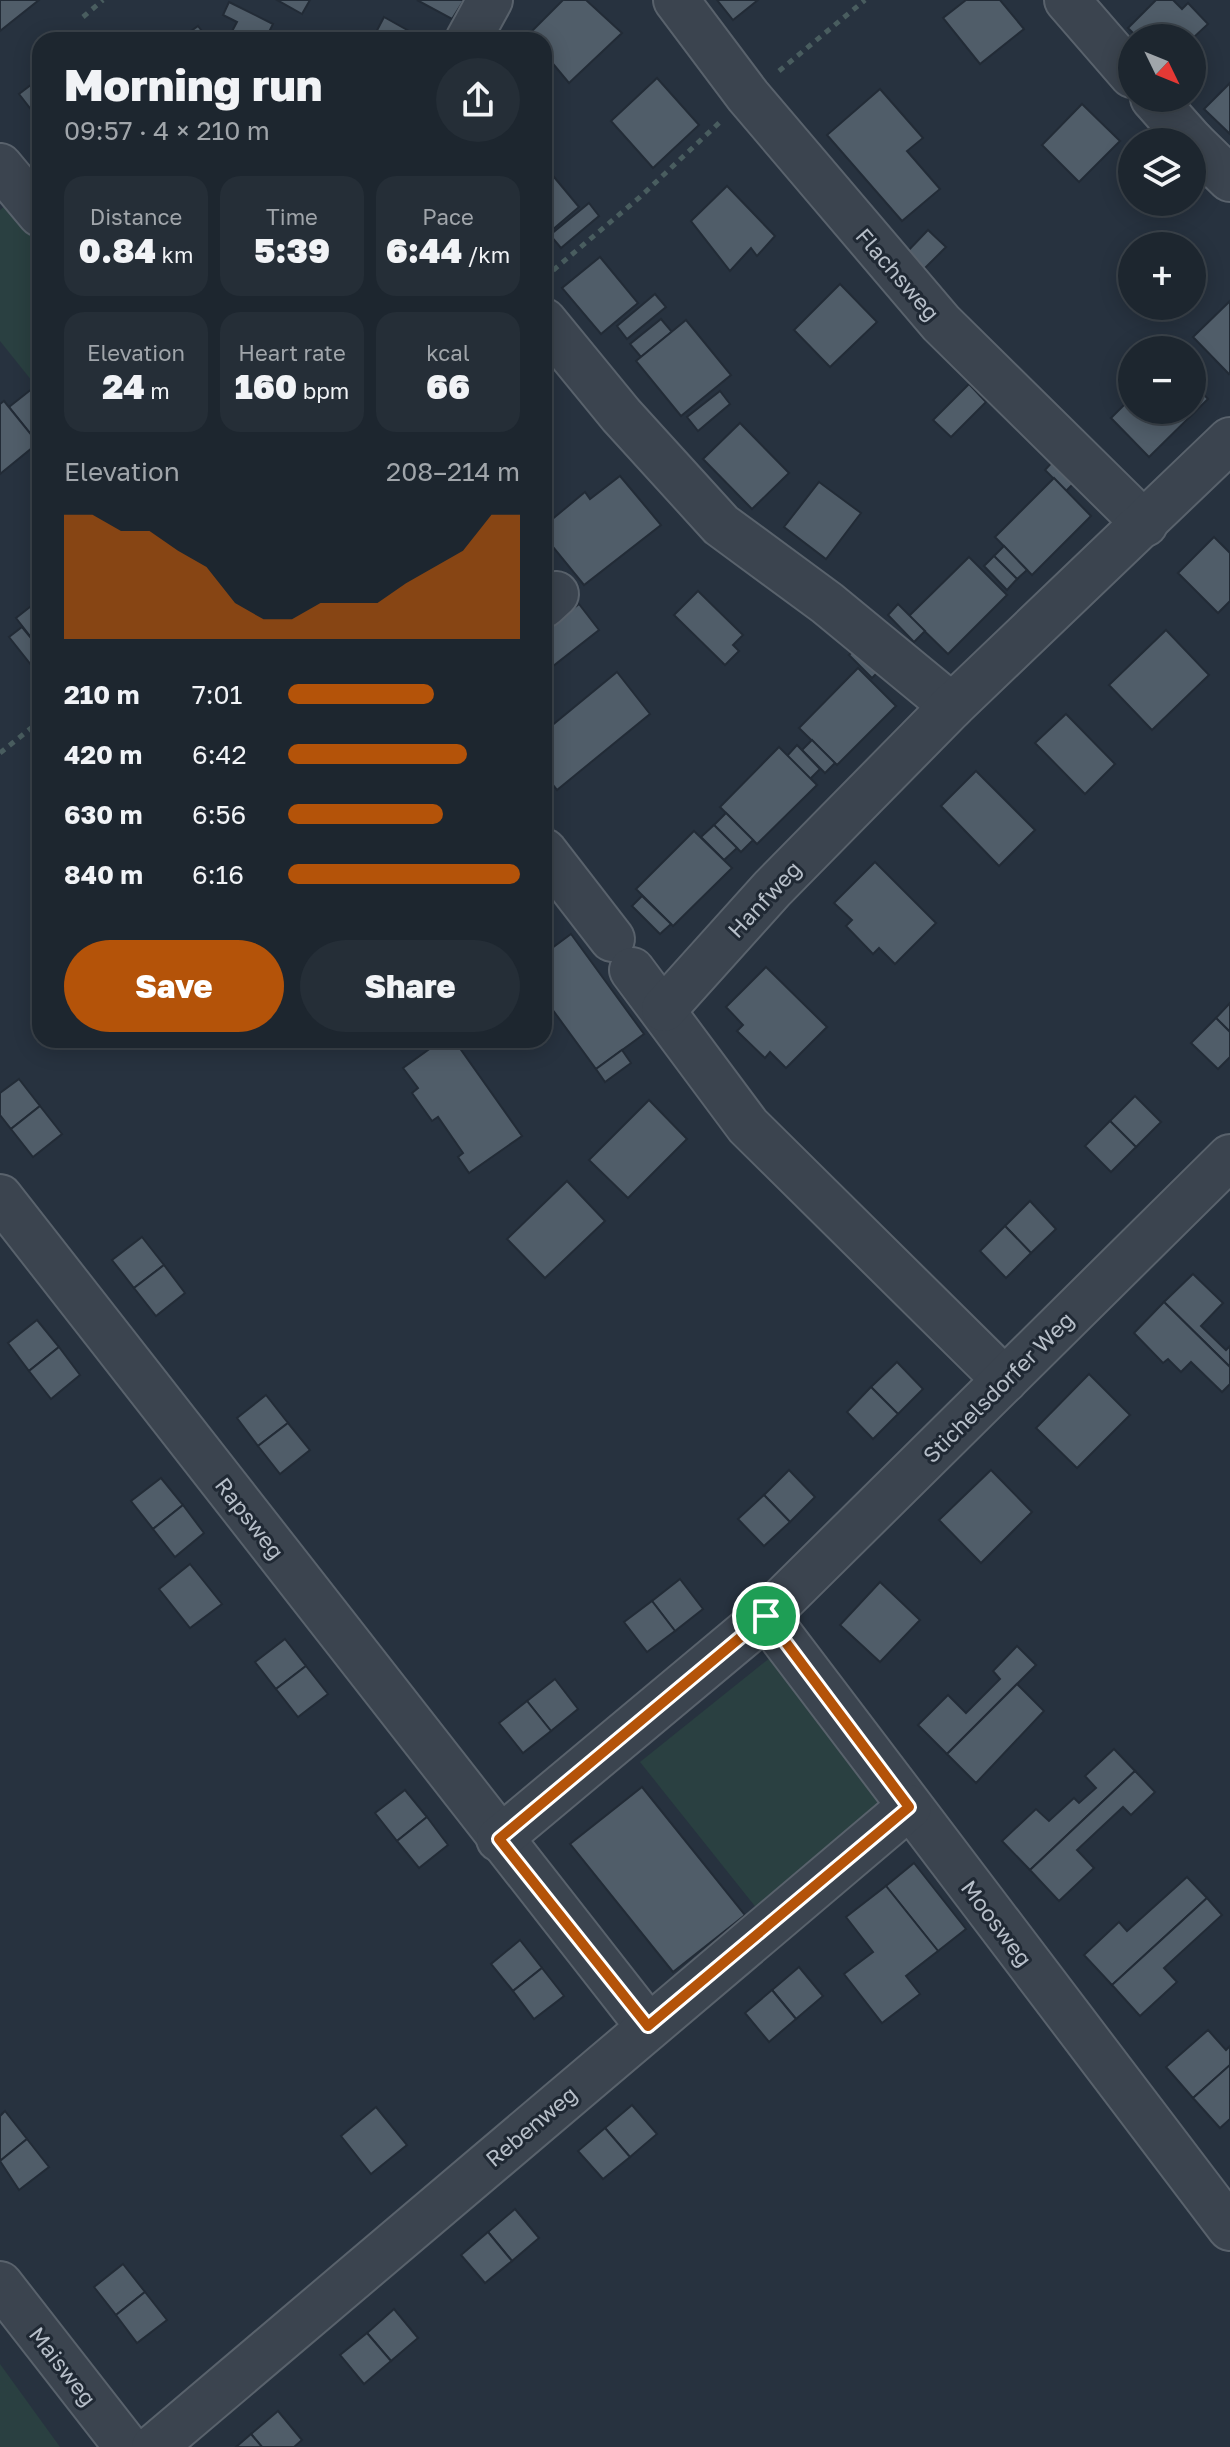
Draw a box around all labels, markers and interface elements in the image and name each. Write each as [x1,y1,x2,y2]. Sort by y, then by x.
north arrow [1118,24,1206,112]
map controls [1118,24,1206,424]
text: Morning run [64,58,322,111]
button: share [436,58,520,142]
text: 09:57 · 4 × 210 m [64,115,270,146]
button: layers [1118,128,1206,216]
text: Distance [90,203,182,230]
text: Time [266,203,318,230]
text: Pace [422,203,474,230]
street label: Flachsweg [851,222,945,326]
text: 0.84 [79,230,156,270]
text: 5:39 [254,230,330,270]
text: 6:44 [386,230,462,270]
button: + [1118,232,1206,320]
text: km [156,241,193,268]
text: /km [462,241,510,268]
button: − [1118,336,1206,424]
text: Elevation [87,339,185,366]
text: Heart rate [238,339,346,366]
text: kcal [426,339,470,366]
text: 24 [102,366,145,406]
text: 160 [235,366,297,406]
text: 66 [426,366,470,406]
text: m [145,377,170,404]
text: bpm [297,377,349,404]
text: Elevation [64,456,180,487]
text: 208–214 m [386,456,520,487]
text: 210 m [64,679,139,710]
text: 7:01 [192,679,242,710]
text: 420 m [64,739,142,770]
text: 6:42 [192,739,246,770]
text: 630 m [64,799,143,830]
text: 6:56 [192,799,246,830]
street label: Hanfweg [722,855,806,943]
text: 840 m [64,859,143,890]
text: 6:16 [192,859,244,890]
button: Save [64,940,284,1032]
button: Share [300,940,520,1032]
street label: Stichelsdorfer Weg [917,1306,1079,1468]
street label: Rapsweg [210,1472,290,1564]
pin [732,1582,800,1650]
icon: arrive [744,1594,788,1638]
street label: Moosweg [956,1875,1038,1971]
street label: Rebenweg [480,2080,582,2172]
street label: Maisweg [24,2321,102,2411]

